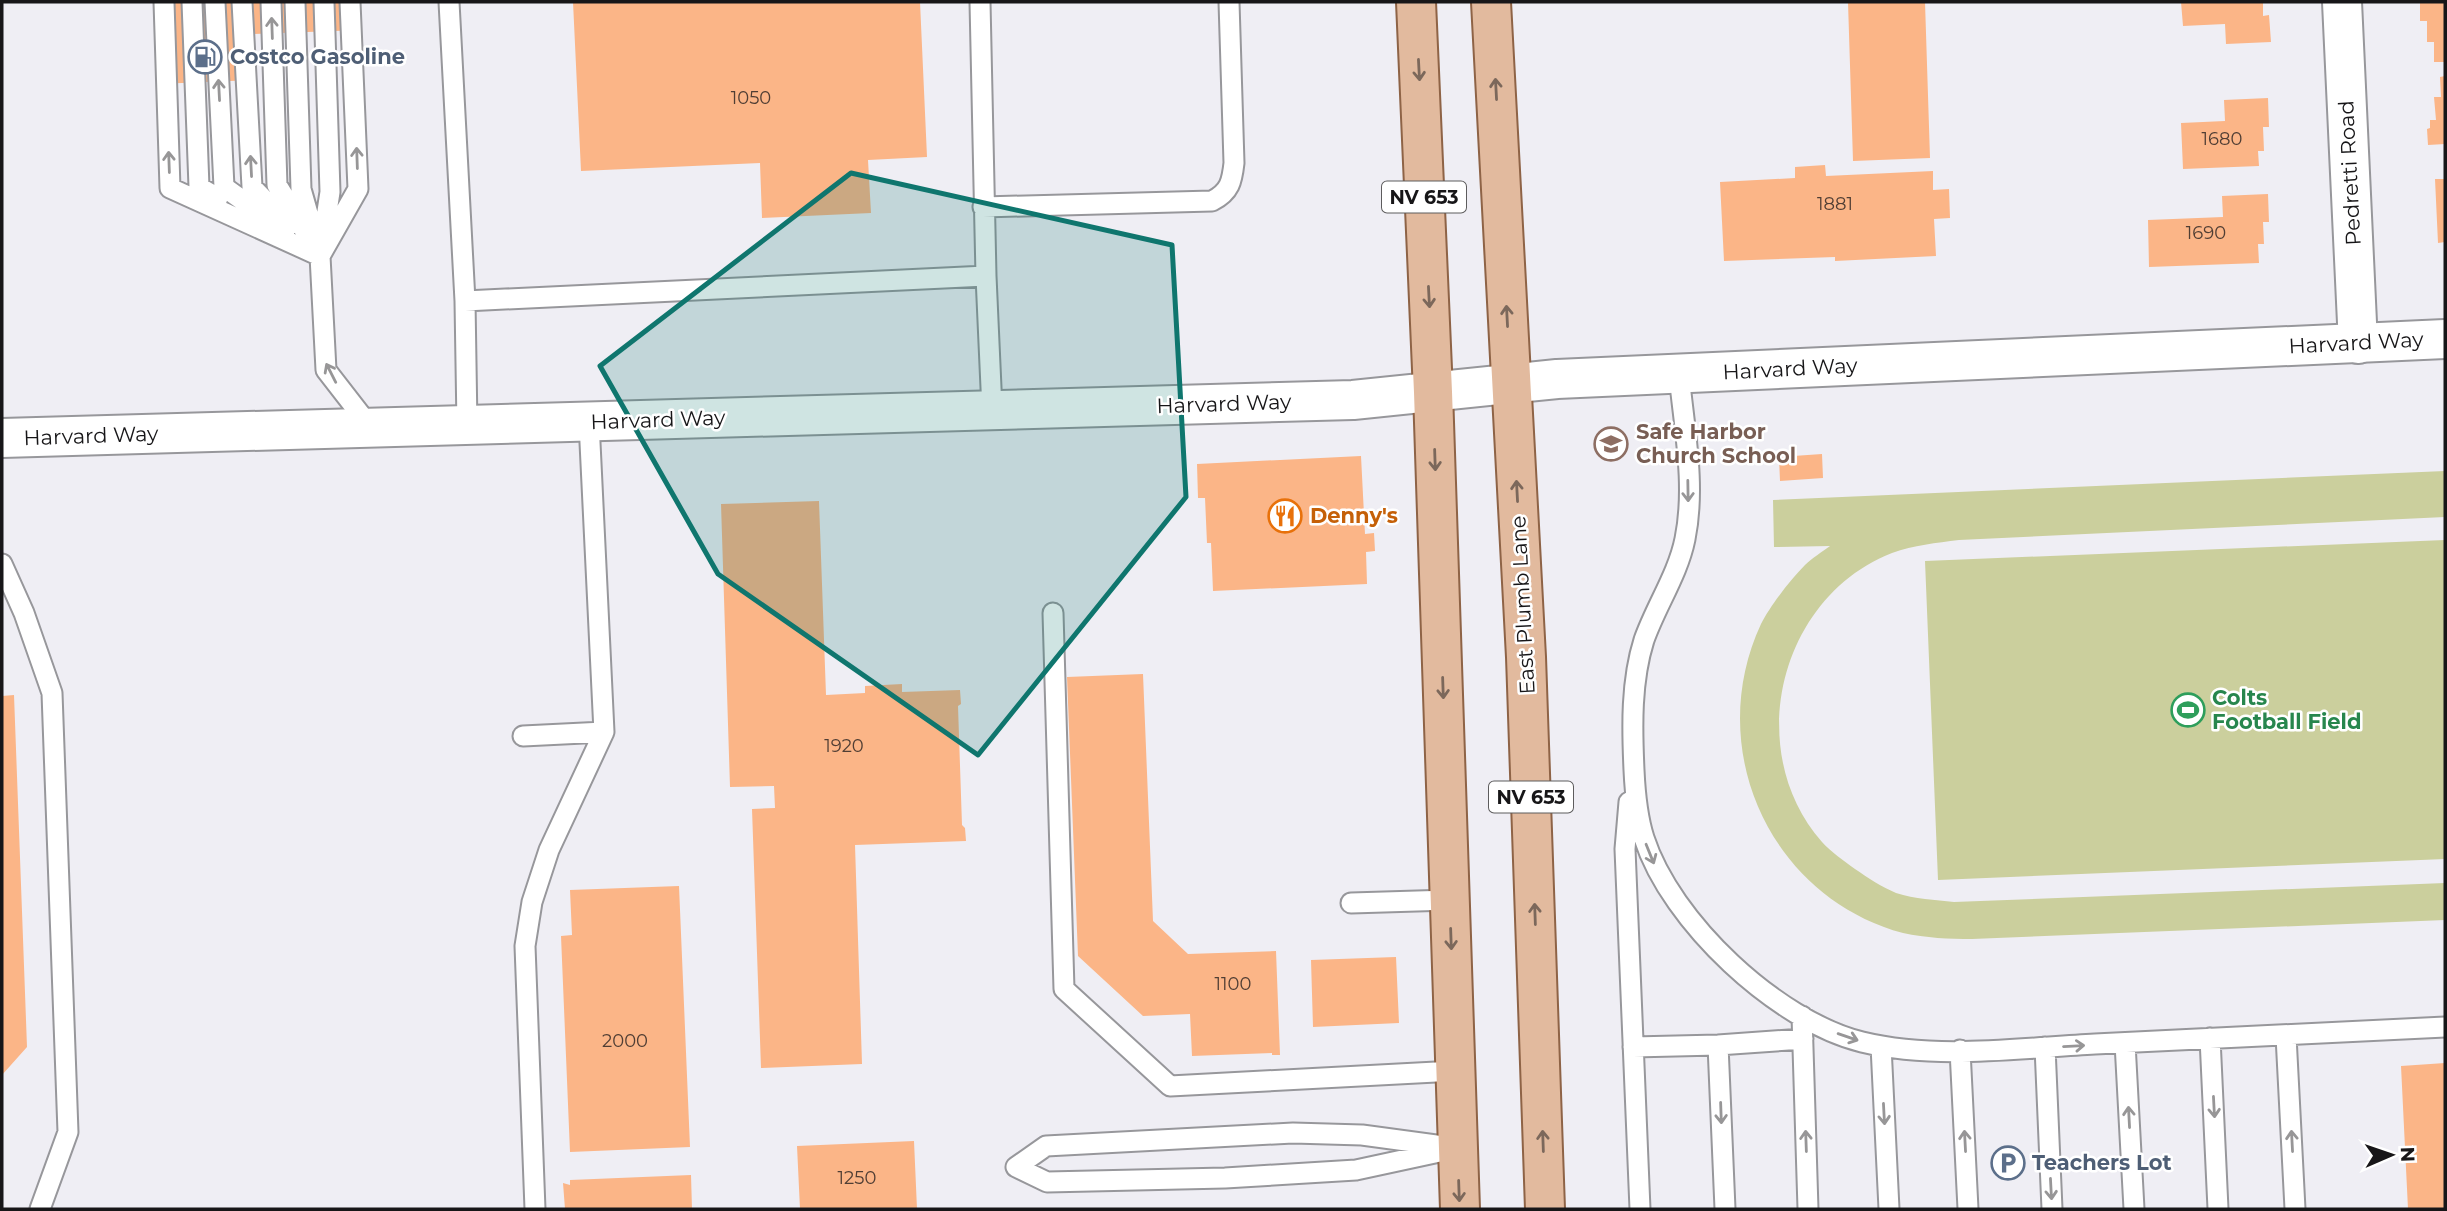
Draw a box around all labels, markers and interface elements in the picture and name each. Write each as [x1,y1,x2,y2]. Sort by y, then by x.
one-way arrow [265,17,279,40]
fuel station icon: Costco Gasoline [186,38,224,76]
place label: Costco Gasoline [230,44,405,69]
one-way arrow [1412,58,1425,81]
one-way arrow [1489,78,1502,101]
one-way arrow [213,79,226,102]
house number: 1050 [731,87,771,109]
street label: Pedretti Road [2333,100,2366,246]
house number: 1680 [2202,128,2242,150]
one-way arrow [350,147,363,170]
one-way arrow [163,150,176,173]
one-way arrow [244,155,257,178]
road number: NV 653 [1382,182,1466,212]
house number: 1881 [1817,193,1853,215]
house number: 1690 [2186,222,2226,244]
one-way arrow [1422,285,1435,308]
one-way arrow [1501,305,1514,328]
street label: Harvard Way [2288,326,2425,359]
street label: Harvard Way [1722,352,1859,385]
one-way arrow [324,364,338,384]
street label: Harvard Way [1156,389,1292,418]
street label: Harvard Way [590,405,726,434]
place label: Safe Harbor Church School [1636,419,1796,468]
street label: Harvard Way [23,421,159,450]
school or university icon: Safe Harbor Church School [1592,425,1630,463]
one-way arrow [1428,448,1442,471]
one-way arrow [1510,479,1523,502]
one-way arrow [1681,479,1695,502]
restaurant icon: Denny's [1266,497,1304,535]
place label: Denny's [1310,503,1398,528]
street label: East Plumb Lane [1505,515,1540,695]
one-way arrow [1436,676,1449,699]
place label: Colts Football Field [2212,685,2361,734]
sports icon: Colts Football Field [2169,691,2207,729]
house number: 1920 [824,735,864,757]
road number: NV 653 [1489,782,1573,812]
one-way arrow [1645,843,1658,864]
one-way arrow [1528,902,1541,925]
one-way arrow [1444,928,1458,951]
house number: 1100 [1215,973,1251,995]
house number: 2000 [602,1030,648,1052]
one-way arrow [1837,1031,1859,1044]
one-way arrow [2062,1039,2085,1052]
one-way arrow [2207,1095,2220,1118]
one-way arrow [1715,1101,1728,1124]
one-way arrow [1878,1102,1891,1125]
one-way arrow [2122,1106,2135,1128]
north arrow [2356,1120,2426,1190]
one-way arrow [1536,1130,1549,1153]
one-way arrow [1799,1130,1812,1153]
one-way arrow [1958,1130,1971,1153]
one-way arrow [2285,1130,2298,1153]
parking icon: Teachers Lot [1989,1144,2027,1182]
text: N [2396,1146,2419,1163]
place label: Teachers Lot [2032,1150,2172,1175]
house number: 1250 [838,1167,876,1189]
one-way arrow [2045,1177,2058,1200]
one-way arrow [1453,1180,1466,1203]

